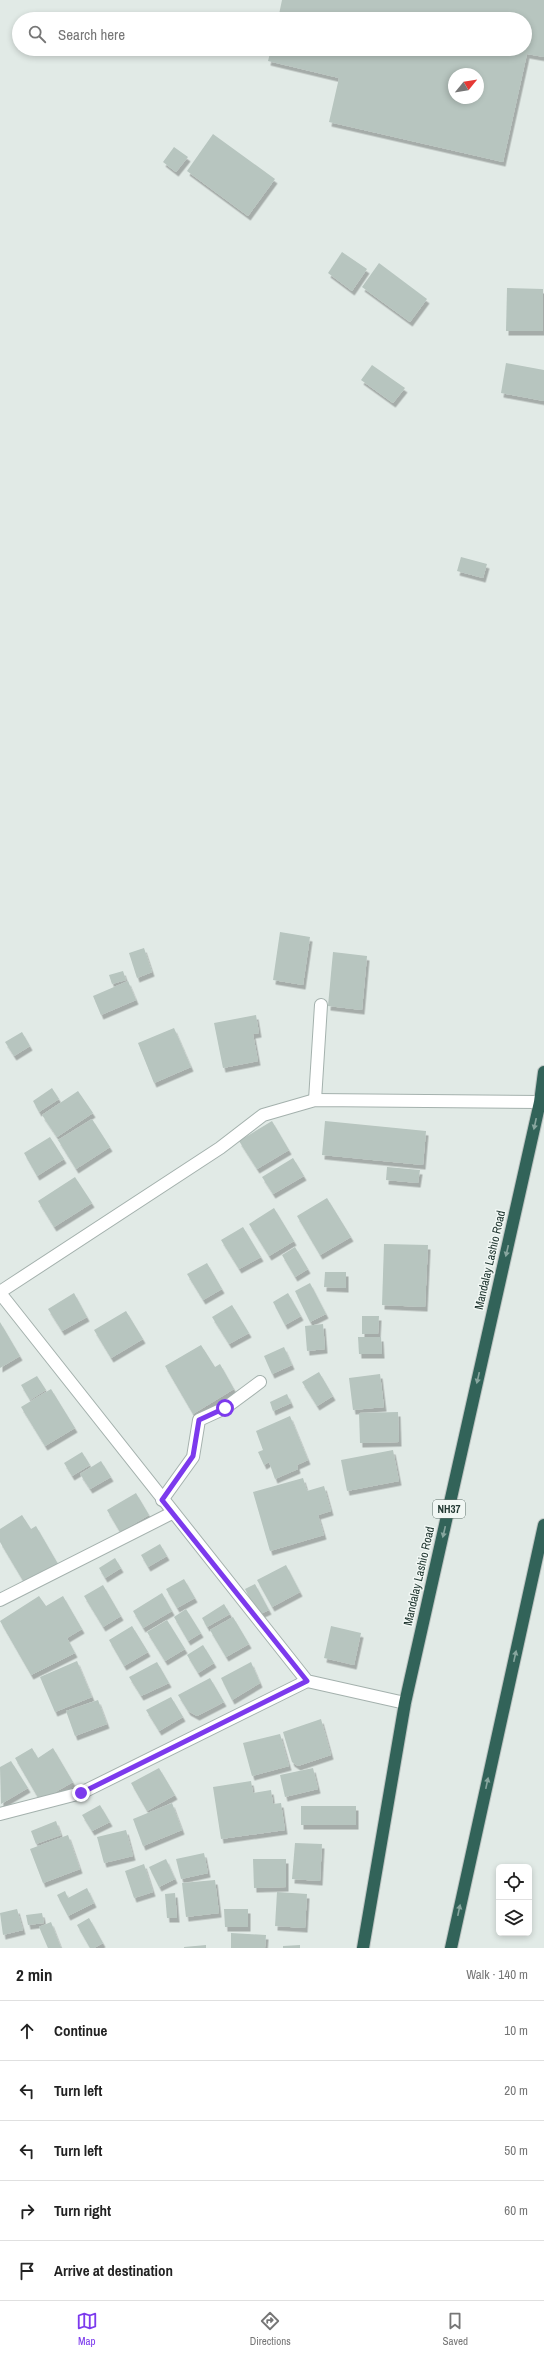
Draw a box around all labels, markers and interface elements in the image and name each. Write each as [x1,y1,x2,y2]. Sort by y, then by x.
search box [12,12,532,56]
icon: search [26,23,48,45]
text: Search here [58,24,125,45]
north arrow [448,68,484,104]
one-way arrow [531,1118,537,1130]
street label: Mandalay Lashio Road [471,1209,509,1311]
one-way arrow [503,1245,509,1257]
one-way arrow [475,1372,481,1384]
route start [216,1399,234,1417]
road number: NH37 [433,1500,465,1518]
street label: Mandalay Lashio Road [400,1525,438,1627]
one-way arrow [440,1526,446,1538]
one-way arrow [513,1650,519,1662]
one-way arrow [485,1777,491,1789]
route end [72,1784,90,1802]
map controls [496,1864,532,1936]
button: locate [496,1864,532,1900]
button: layers [496,1900,532,1936]
one-way arrow [457,1904,463,1916]
text: 2 min [16,1963,52,1986]
text: Walk · 140 m [466,1966,528,1983]
icon: ahead [16,2020,38,2042]
text: Continue [54,2020,107,2041]
text: 10 m [504,2022,528,2039]
icon: left [16,2080,38,2102]
text: Turn left [54,2080,102,2101]
text: 20 m [504,2082,528,2099]
icon: left [16,2140,38,2162]
text: Turn left [54,2140,102,2161]
text: 50 m [504,2142,528,2159]
icon: right [16,2200,38,2222]
text: Turn right [54,2200,111,2221]
text: 60 m [504,2202,528,2219]
icon: arrive [16,2260,38,2282]
text: Arrive at destination [54,2260,173,2281]
tab: Map [76,2310,98,2348]
tab: Directions [250,2310,291,2348]
tab: Saved [443,2310,468,2348]

